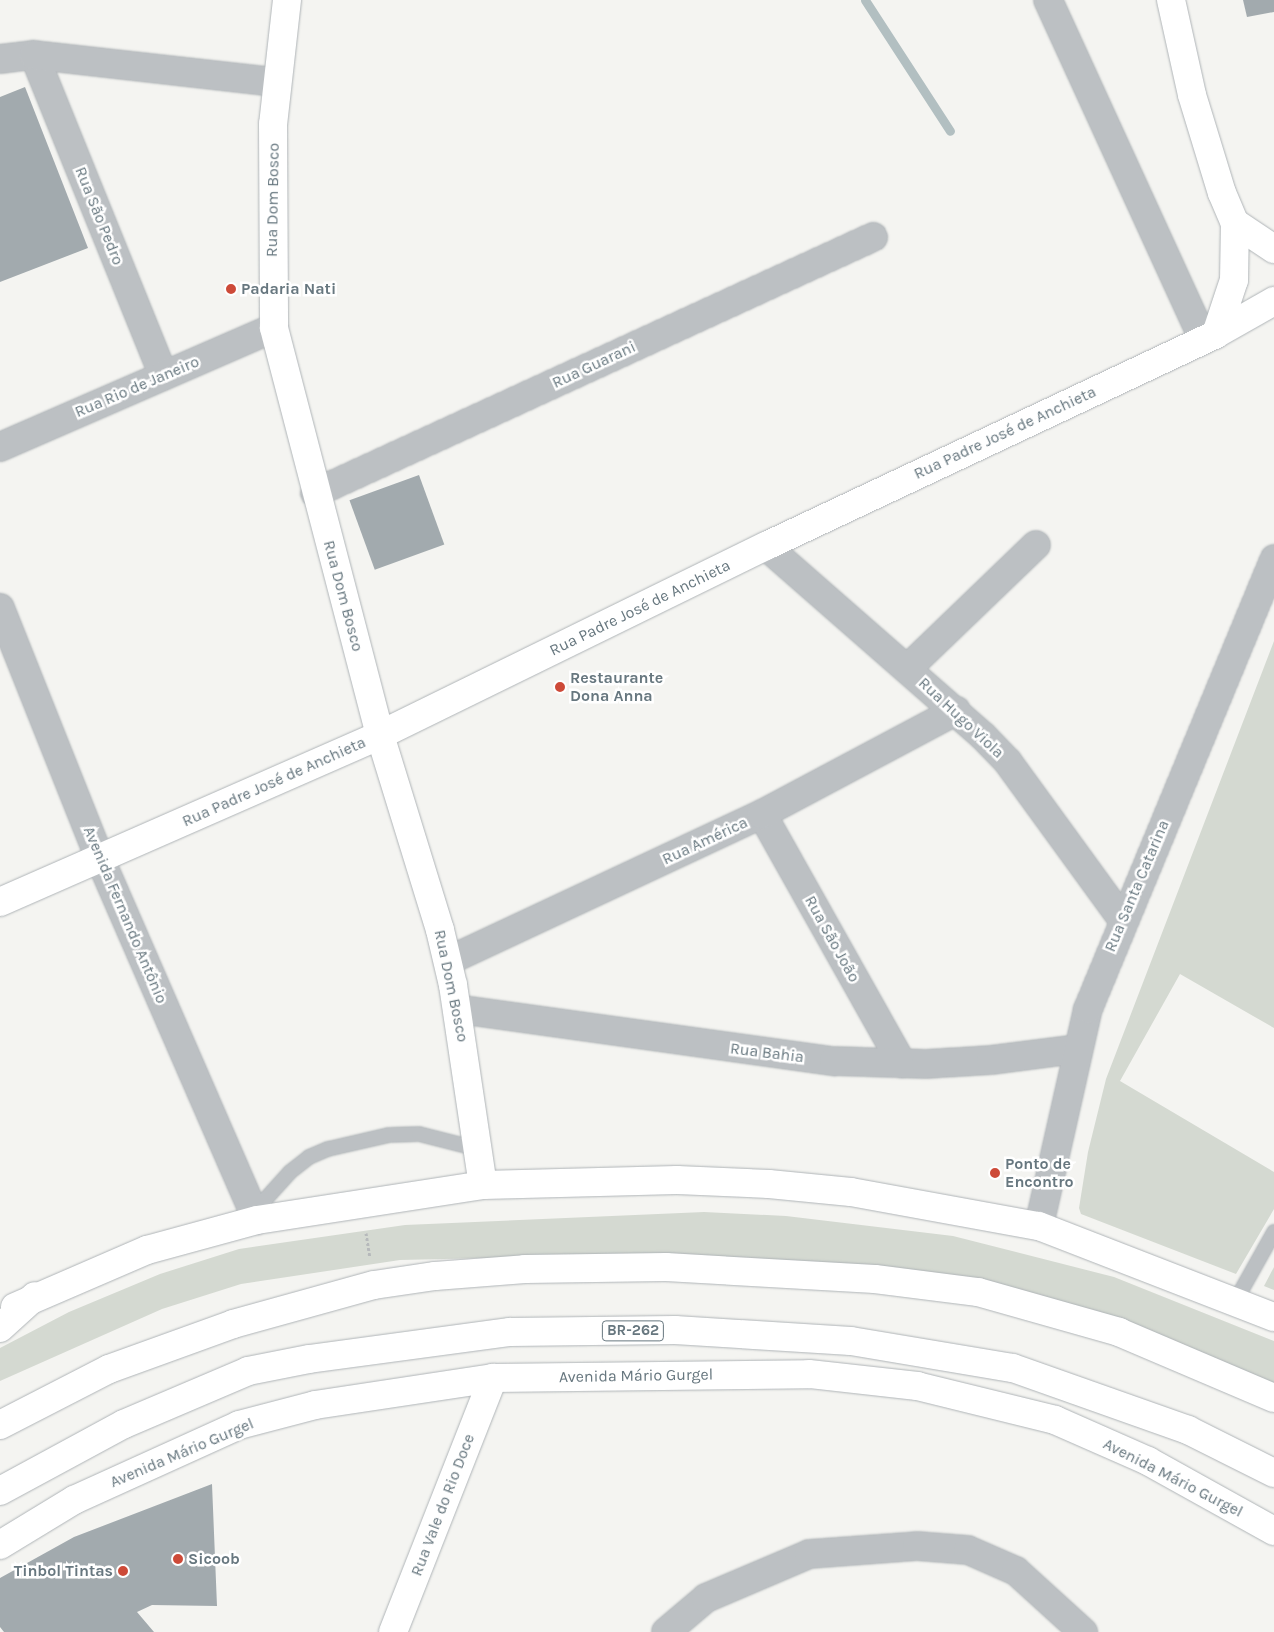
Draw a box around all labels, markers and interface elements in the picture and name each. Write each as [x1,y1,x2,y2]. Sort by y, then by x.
street label: Rua Dom Bosco [262,143,284,257]
street label: Rua São Pedro [71,164,127,268]
place label: Padaria Nati [241,279,336,299]
marker: Padaria Nati [225,283,237,295]
street label: Rua Guarani [549,337,639,393]
street label: Rua Rio de Janeiro [72,352,202,422]
street label: Rua Padre José de Anchieta [911,382,1099,484]
street label: Rua Dom Bosco [319,538,367,654]
street label: Rua Padre José de Anchieta [546,556,734,660]
place label: Restaurante Dona Anna [570,668,663,706]
street label: Rua Hugo Viola [914,674,1008,762]
marker: Restaurante Dona Anna [554,681,566,693]
street label: Rua Padre José de Anchieta [179,733,369,831]
street label: Rua América [659,813,751,869]
street label: Rua Santa Catarina [1101,817,1173,955]
street label: Avenida Fernando Antônio [79,824,171,1006]
street label: Rua São João [800,892,864,986]
street label: Rua Dom Bosco [430,928,472,1044]
street label: Rua Bahia [729,1039,805,1067]
place label: Ponto de Encontro [1005,1154,1073,1192]
marker: Ponto de Encontro [989,1167,1001,1179]
road number: BR-262 [602,1318,664,1344]
street label: Avenida Mário Gurgel [559,1365,713,1387]
street label: Avenida Mário Gurgel [107,1414,257,1492]
street label: Rua Vale do Rio Doce [407,1431,479,1579]
street label: Avenida Mário Gurgel [1100,1434,1246,1522]
place label: Sicoob [188,1549,240,1569]
marker: Sicoob [172,1553,184,1565]
place label: Tinbol Tintas [14,1561,113,1581]
marker: Tinbol Tintas [117,1565,129,1577]

